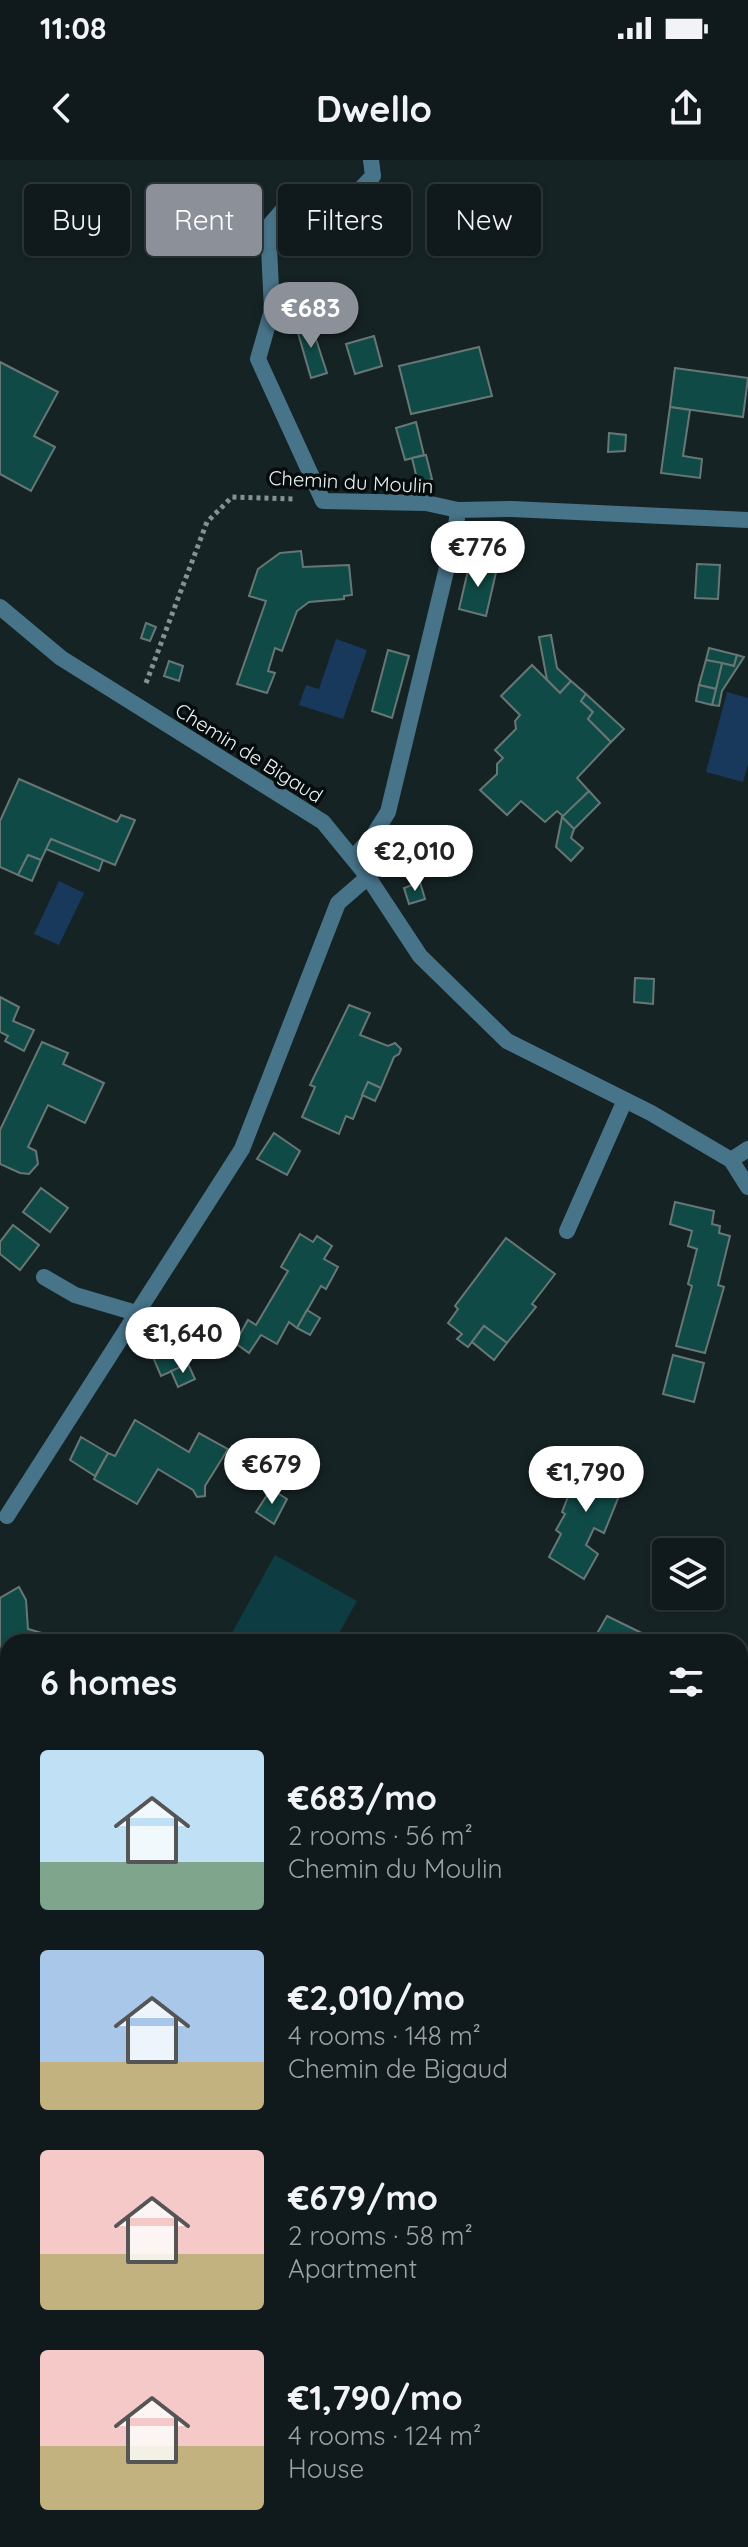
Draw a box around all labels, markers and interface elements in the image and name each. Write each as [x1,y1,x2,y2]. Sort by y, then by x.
text: 11:08 [40,9,106,47]
icon: back [40,86,84,130]
text: Dwello [316,86,432,131]
icon: share [664,86,708,130]
chip: Buy [24,184,130,256]
chip: Rent [146,184,262,256]
chip: Filters [278,184,411,256]
chip: New [427,184,541,256]
pin: €683 [264,282,358,350]
text: €683 [282,291,340,324]
street label: Chemin du Moulin [268,465,434,498]
pin: €776 [431,521,525,589]
text: €776 [449,530,507,563]
street label: Chemin de Bigaud [171,697,328,808]
pin: €2,010 [350,825,480,893]
text: €2,010 [375,834,455,867]
pin: €1,640 [118,1307,248,1375]
text: €1,640 [143,1316,223,1349]
pin: €679 [225,1438,319,1506]
pin: €1,790 [521,1446,651,1514]
text: €679 [242,1447,302,1480]
text: €1,790 [547,1455,625,1488]
map controls [652,1538,724,1610]
button: layers [652,1538,724,1610]
icon: filters [664,1660,708,1704]
text: 6 homes [40,1661,177,1704]
text: €683/mo [288,1776,437,1819]
icon: home [104,1782,200,1878]
text: 2 rooms · 56 m² [288,1819,473,1852]
text: Chemin du Moulin [288,1852,502,1885]
text: €2,010/mo [288,1976,465,2019]
icon: home [104,1982,200,2078]
text: 4 rooms · 148 m² [288,2019,481,2052]
text: Chemin de Bigaud [288,2052,508,2085]
text: €679/mo [288,2176,438,2219]
icon: home [104,2182,200,2278]
text: 2 rooms · 58 m² [288,2219,473,2252]
text: Apartment [288,2252,417,2285]
text: €1,790/mo [288,2376,463,2419]
icon: home [104,2382,200,2478]
text: 4 rooms · 124 m² [288,2419,481,2452]
text: House [288,2452,364,2485]

